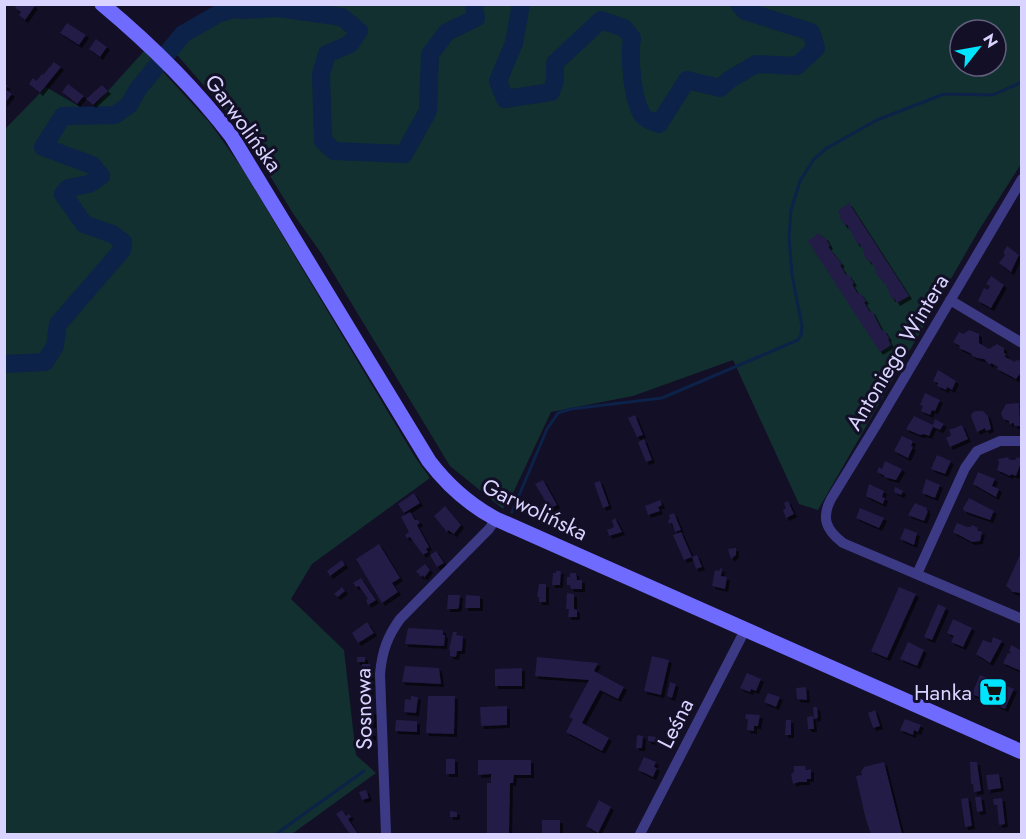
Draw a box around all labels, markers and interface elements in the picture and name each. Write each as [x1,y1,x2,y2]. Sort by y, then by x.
north arrow [948,18,1008,78]
text: N [977,29,1004,52]
street label: Garwolińska [198,68,290,178]
street label: Antoniego Wintera [838,268,956,436]
street label: Garwolińska [477,470,593,548]
street label: Sosnowa [346,668,380,750]
place label: Hanka [914,676,972,708]
supermarket icon: Hanka [977,676,1009,708]
street label: Leśna [649,692,701,754]

